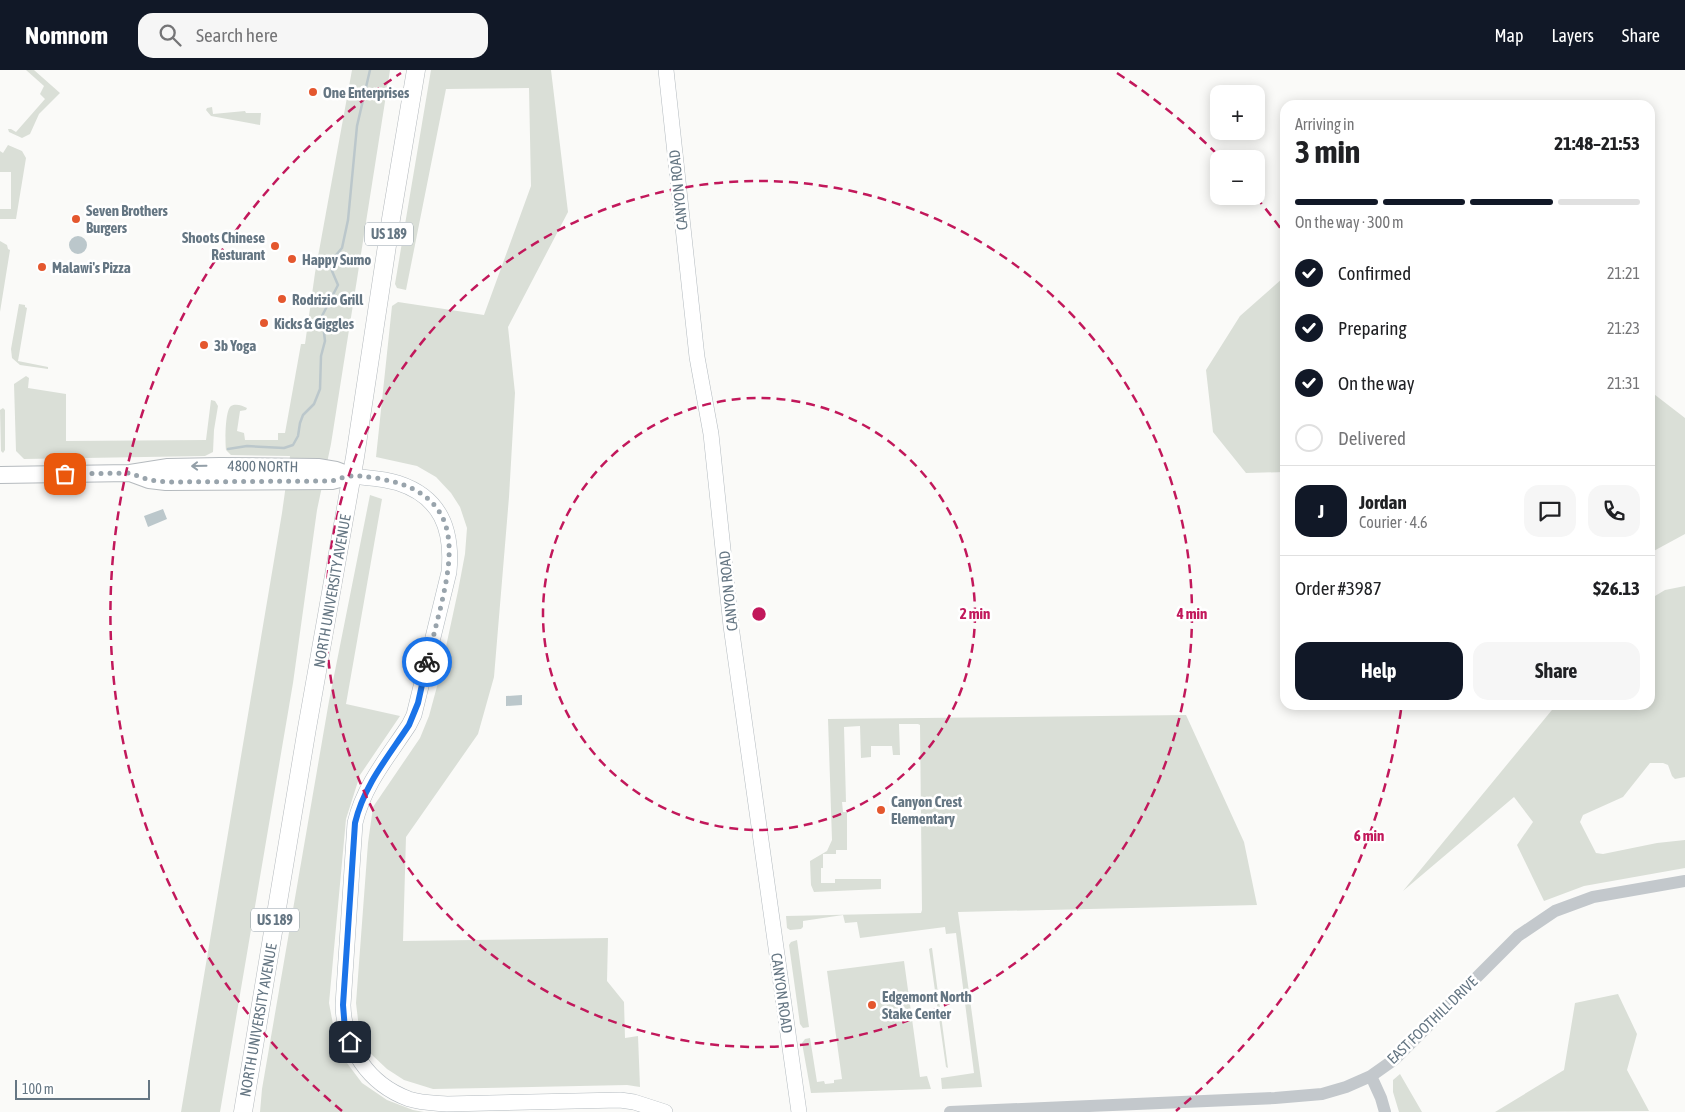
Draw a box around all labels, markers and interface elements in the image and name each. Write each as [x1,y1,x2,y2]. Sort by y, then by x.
search box [138,13,488,58]
icon: search [156,21,184,49]
text: Nomnom [25,22,108,49]
text: Search here [196,24,278,46]
text: Map [1494,25,1523,46]
text: Layers [1551,25,1594,46]
text: Share [1622,25,1660,46]
place label: One Enterprises [323,84,410,101]
map controls [1210,85,1265,205]
button: + [1210,85,1265,140]
marker: One Enterprises [307,86,319,98]
text: Arriving in [1295,115,1355,133]
text: 21:48–21:53 [1554,132,1640,154]
text: 3 min [1295,133,1360,170]
street label: CANYON ROAD [665,149,691,231]
button: − [1210,150,1265,205]
place label: Seven Brothers Burgers [86,202,169,236]
marker: Seven Brothers Burgers [70,213,82,225]
text: On the way · 300 m [1295,213,1404,231]
road number: US 189 [365,222,413,245]
place label: Shoots Chinese Resturant [182,229,266,263]
marker: Shoots Chinese Resturant [269,240,281,252]
place label: Happy Sumo [302,251,371,268]
marker: Happy Sumo [286,253,298,265]
place label: Malawi's Pizza [52,259,131,276]
icon: check [1295,259,1323,287]
marker: Malawi's Pizza [36,261,48,273]
text: Confirmed [1338,262,1411,284]
text: 21:21 [1607,264,1640,282]
place label: Rodrizio Grill [292,291,364,308]
marker: Rodrizio Grill [276,293,288,305]
icon: check [1295,314,1323,342]
place label: Kicks & Giggles [274,315,355,332]
marker: Kicks & Giggles [258,317,270,329]
text: Preparing [1338,317,1407,339]
text: 21:23 [1607,319,1640,337]
place label: 3b Yoga [214,337,256,354]
marker: 3b Yoga [198,339,210,351]
icon: check [1295,369,1323,397]
text: On the way [1338,372,1415,394]
text: 21:31 [1607,374,1640,392]
text: Delivered [1338,427,1406,449]
pin [44,453,86,495]
street label: 4800 NORTH [228,457,298,475]
icon: bag [51,460,79,488]
one-way arrow [192,461,208,471]
button: chat [1524,485,1576,537]
button: phone [1588,485,1640,537]
text: Jordan [1359,491,1407,513]
text: J [1318,500,1324,522]
street label: NORTH UNIVERSITY AVENUE [310,512,354,669]
text: Courier · 4.6 [1359,513,1428,531]
street label: CANYON ROAD [715,550,741,632]
text: Order #3987 [1295,577,1382,599]
text: $26.13 [1593,577,1640,599]
centre of rings [750,605,768,623]
text: 2 min [960,605,990,622]
text: 4 min [1176,605,1207,622]
courier [402,637,452,687]
button: Help [1295,642,1463,700]
button: Share [1473,642,1640,700]
icon: bike [413,648,441,676]
place label: Canyon Crest Elementary [891,793,963,827]
marker: Canyon Crest Elementary [875,804,887,816]
text: 6 min [1354,827,1384,844]
road number: US 189 [251,908,299,932]
street label: NORTH UNIVERSITY AVENUE [236,941,280,1098]
street label: CANYON ROAD [768,952,796,1034]
street label: EAST FOOTHILL DRIVE [1384,972,1481,1067]
place label: Edgemont North Stake Center [882,988,972,1022]
marker: Edgemont North Stake Center [866,999,878,1011]
pin [329,1021,371,1063]
icon: home [336,1028,364,1056]
scale bar [15,1077,150,1100]
text: 100 m [22,1081,54,1097]

